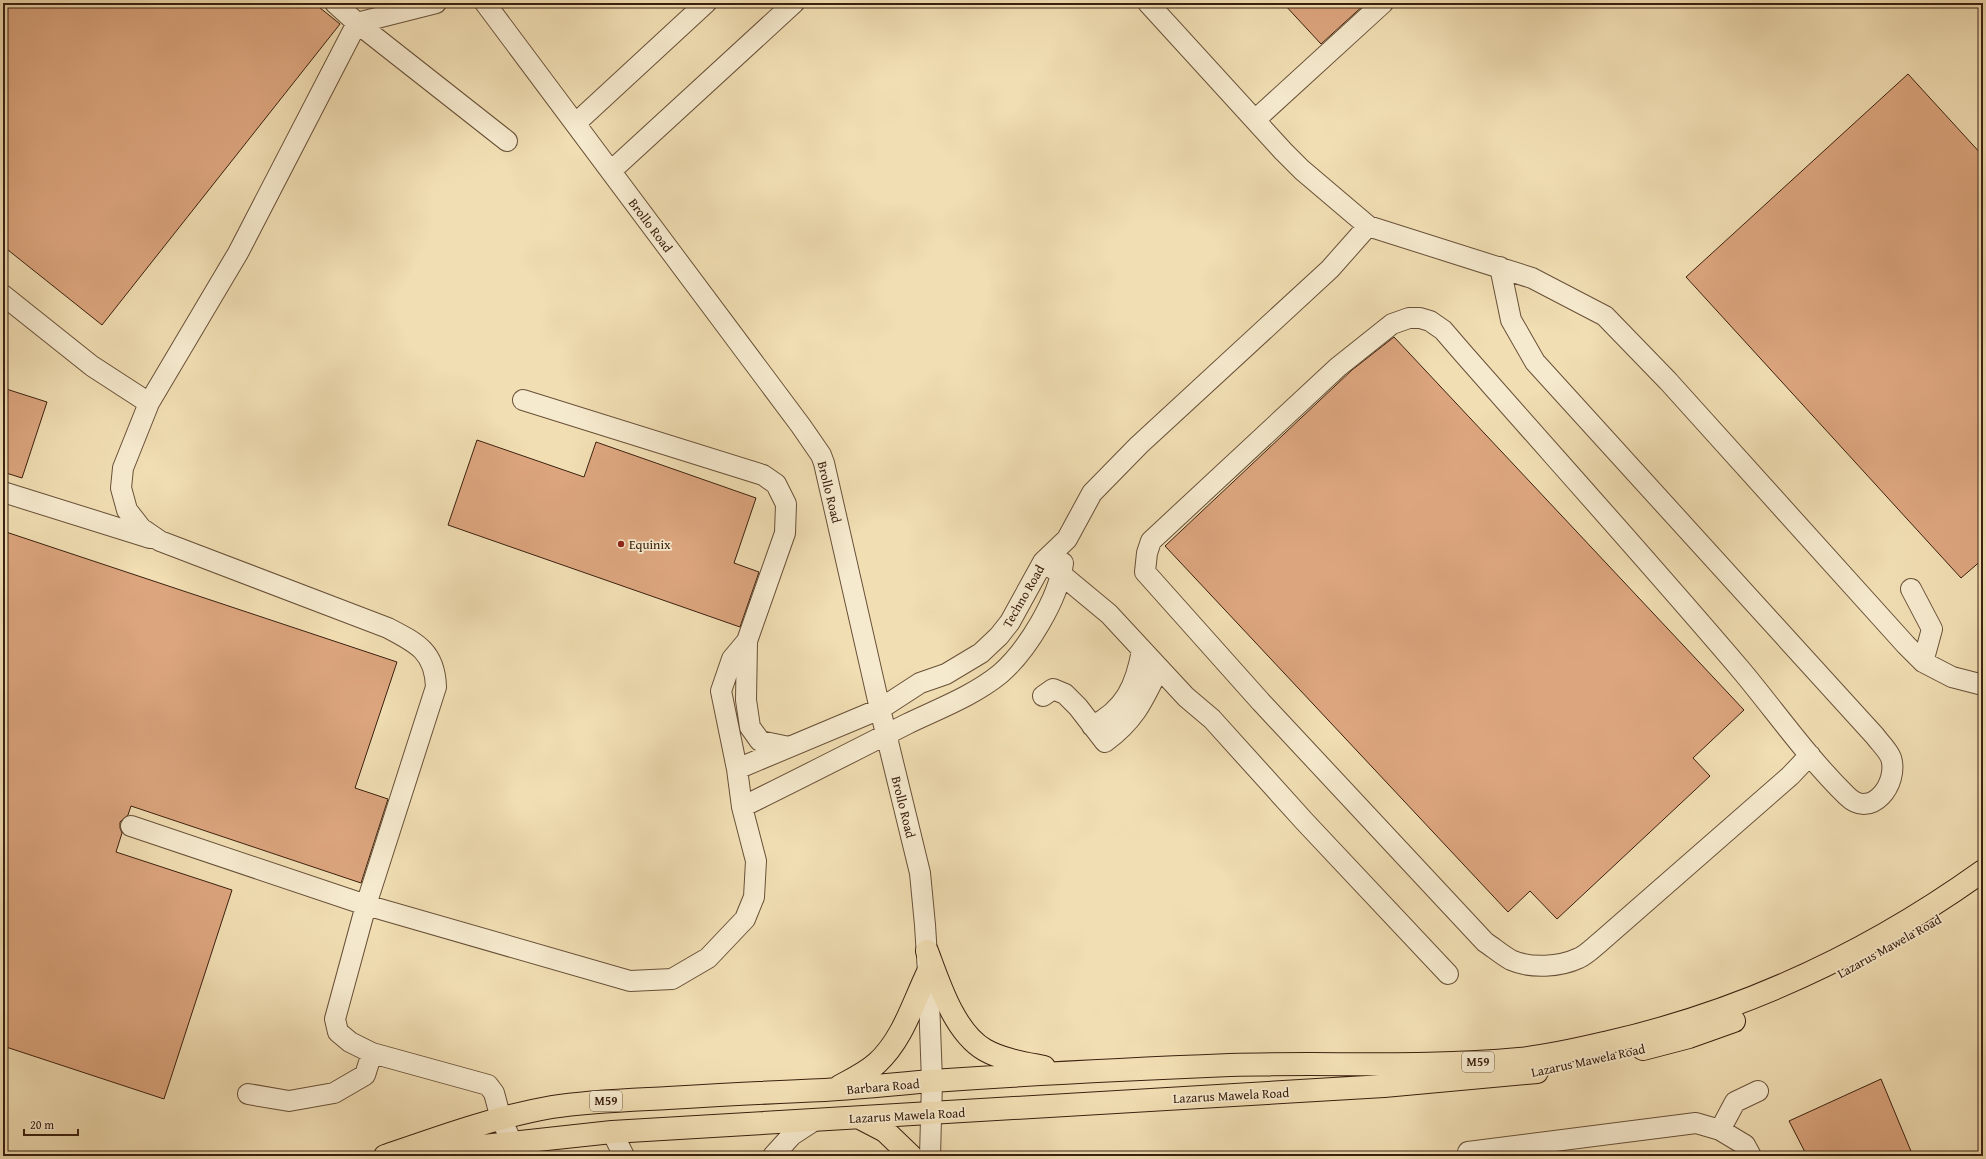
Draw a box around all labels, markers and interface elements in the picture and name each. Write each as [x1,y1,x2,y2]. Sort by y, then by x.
street label: Brollo Road [624,194,677,256]
street label: Brollo Road [813,459,846,525]
place label: Equinix [629,535,671,554]
marker: Equinix [616,539,626,549]
street label: Techno Road [998,561,1049,631]
street label: Brollo Road [887,774,920,840]
street label: Lazarus Mawela Road [1834,910,1945,983]
street label: Lazarus Mawela Road [1529,1039,1647,1082]
road number: M59 [1462,1052,1494,1072]
street label: Barbara Road [846,1074,920,1099]
street label: Lazarus Mawela Road [1172,1083,1290,1108]
road number: M59 [590,1091,622,1111]
street label: Lazarus Mawela Road [848,1103,966,1128]
scale bar [24,1111,78,1137]
text: 20 m [30,1116,54,1133]

